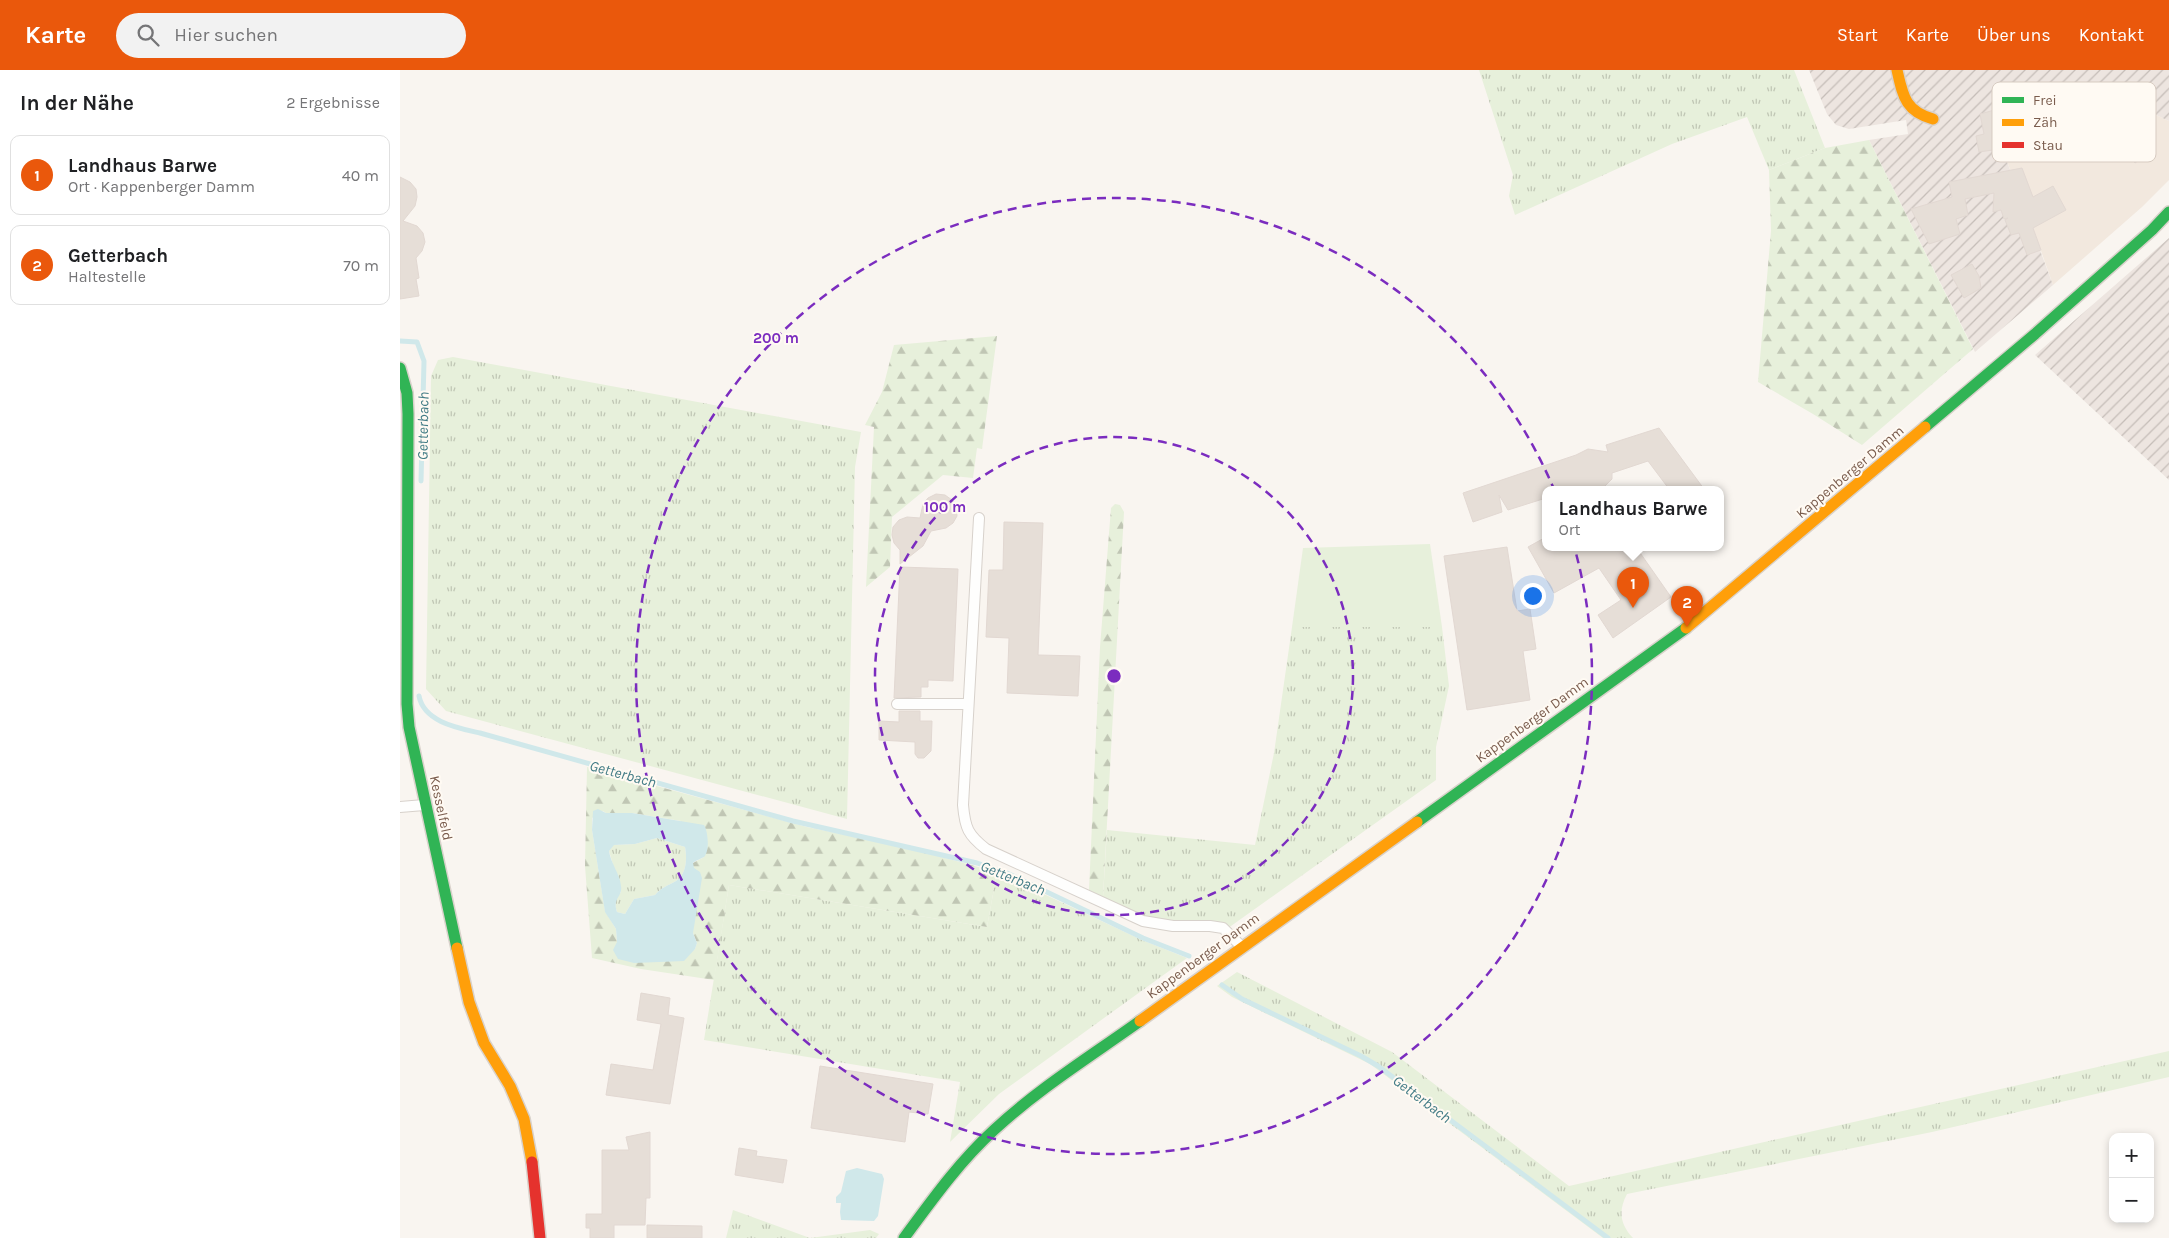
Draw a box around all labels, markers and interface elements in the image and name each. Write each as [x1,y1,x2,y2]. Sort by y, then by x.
search box [116,13,466,58]
text: Karte [25,21,86,49]
icon: search [134,21,162,49]
text: Hier suchen [174,24,278,46]
text: Start [1837,24,1878,46]
text: Karte [1906,24,1949,46]
text: Über uns [1977,24,2051,46]
text: Kontakt [2079,24,2144,46]
legend [1992,82,2156,162]
text: In der Nähe [20,91,134,115]
text: Frei [2033,92,2057,109]
text: 2 Ergebnisse [286,93,380,112]
text: Zäh [2033,114,2057,131]
text: Stau [2033,137,2063,154]
text: Landhaus Barwe [68,155,217,177]
text: 1 [34,166,40,185]
text: 40 m [342,166,379,185]
text: Ort · Kappenberger Damm [68,177,255,196]
text: Getterbach [68,245,168,267]
text: 2 [32,256,42,275]
text: 70 m [343,256,379,275]
text: Haltestelle [68,267,146,286]
text: 200 m [753,329,799,347]
water label: Getterbach [413,392,433,460]
street label: Kappenberger Damm [1793,422,1907,522]
popup [1542,486,1724,551]
text: 100 m [924,498,966,516]
text: Landhaus Barwe [1558,498,1708,520]
text: Ort [1558,520,1581,539]
pin: 1 [1617,567,1649,608]
your location [1520,583,1546,609]
pin: 2 [1671,586,1703,627]
centre of rings [1105,667,1123,685]
street label: Kappenberger Damm [1472,673,1592,767]
water label: Getterbach [588,756,658,792]
street label: Kesselfeld [426,774,456,842]
water label: Getterbach [978,857,1048,899]
street label: Kappenberger Damm [1143,909,1263,1003]
water label: Getterbach [1389,1071,1455,1127]
map controls [2109,1133,2154,1223]
button: + [2109,1133,2154,1178]
button: − [2109,1178,2154,1223]

